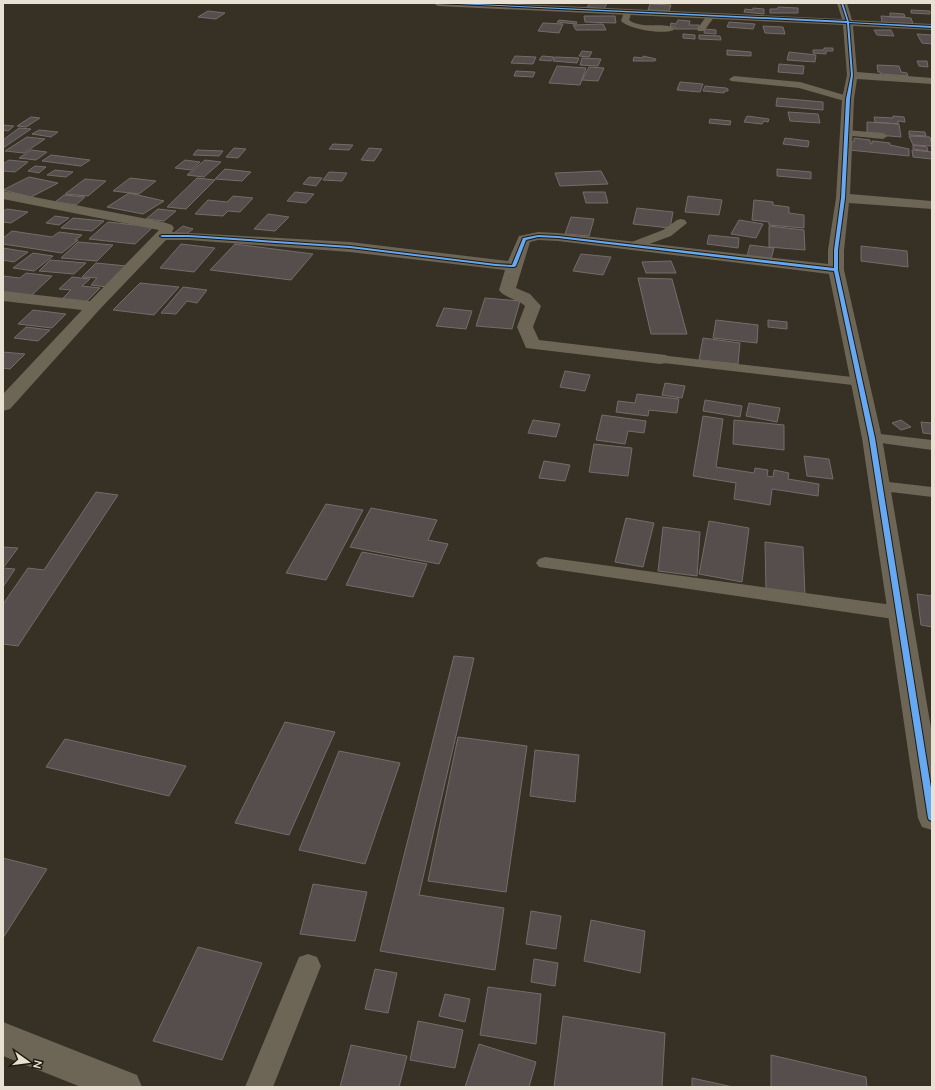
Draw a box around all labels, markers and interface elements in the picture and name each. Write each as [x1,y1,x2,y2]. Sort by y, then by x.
north arrow [8,1042,48,1082]
text: N [29,1058,45,1070]

